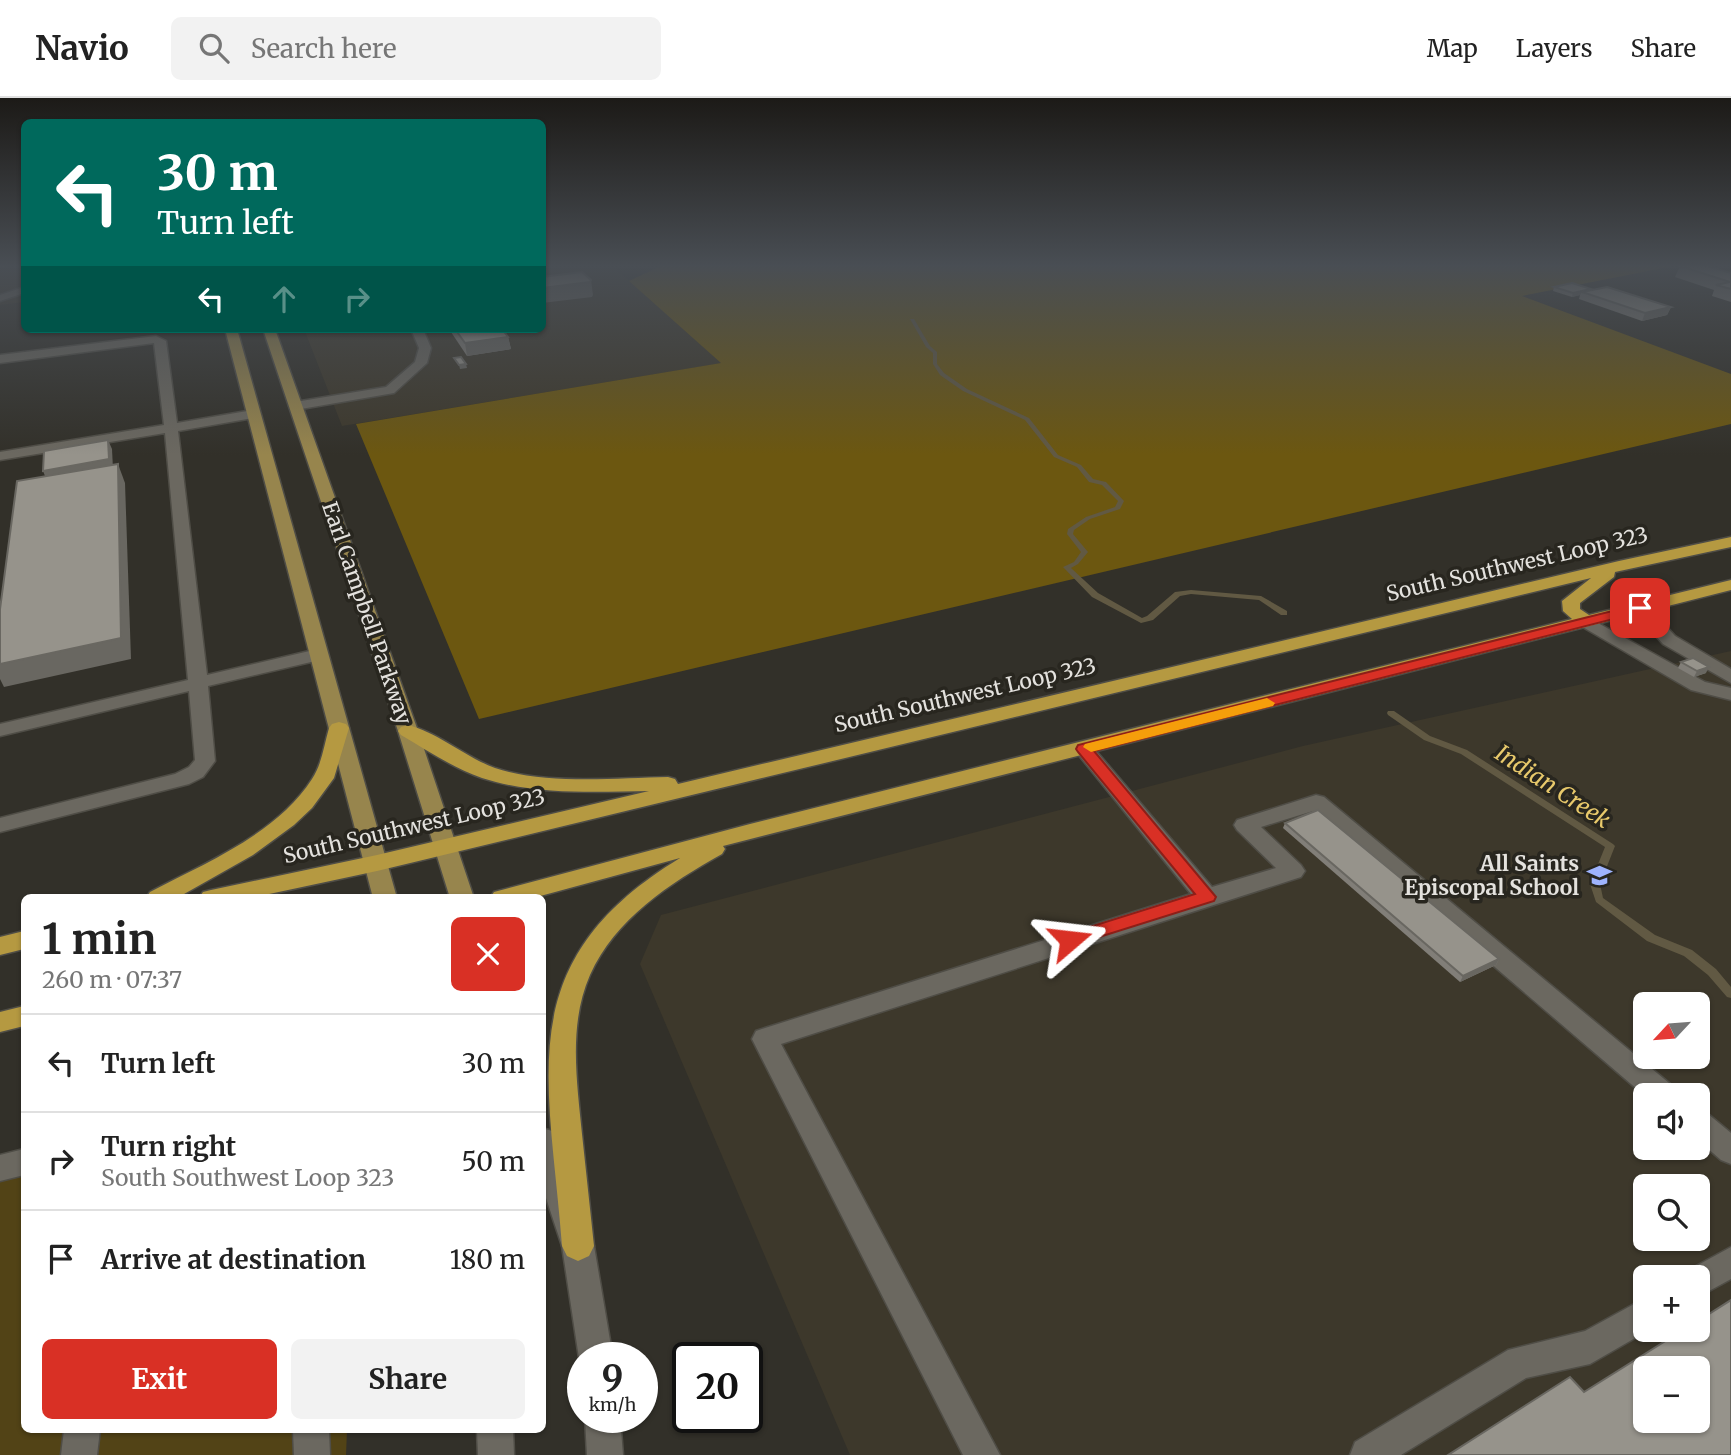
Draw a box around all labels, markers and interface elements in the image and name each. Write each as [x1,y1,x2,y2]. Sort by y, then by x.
search box [171,17,661,80]
text: Navio [35,28,129,69]
icon: search [195,29,233,67]
text: Search here [251,32,396,65]
text: Map [1427,33,1478,64]
text: Layers [1516,33,1592,64]
text: Share [1630,33,1696,64]
text: 30 m [157,142,278,203]
icon: left [42,147,133,238]
text: Turn left [157,203,294,243]
icon: left [192,280,230,318]
icon: ahead [265,280,303,318]
icon: right [338,280,376,318]
street label: Earl Campbell Parkway [316,498,418,729]
street label: South Southwest Loop 323 [1383,521,1651,607]
pin [1610,578,1670,638]
icon: arrive [1621,589,1659,627]
street label: South Southwest Loop 323 [831,652,1099,738]
water label: Indian Creek [1490,738,1616,834]
street label: South Southwest Loop 323 [280,783,548,869]
place label: All Saints Episcopal School [1404,850,1579,901]
school or university icon: All Saints Episcopal School [1585,861,1613,889]
position arrow [1033,903,1107,977]
text: 1 min [42,913,156,965]
button: close [451,917,525,991]
text: 260 m · 07:37 [42,965,182,994]
north arrow [1633,992,1710,1069]
map controls [1633,992,1710,1433]
icon: left [42,1044,80,1082]
text: Turn left [101,1047,215,1080]
text: 30 m [462,1047,525,1080]
button: sound [1633,1083,1710,1160]
text: Turn right [101,1130,236,1163]
icon: right [42,1142,80,1180]
text: 50 m [461,1145,525,1178]
text: South Southwest Loop 323 [101,1163,394,1192]
button: search [1633,1174,1710,1251]
icon: arrive [42,1240,80,1278]
text: Arrive at destination [101,1243,366,1276]
text: 180 m [450,1243,525,1276]
button: + [1633,1265,1710,1342]
button: Exit [42,1339,277,1419]
button: Share [291,1339,525,1419]
speed limit sign: 20 [672,1342,763,1433]
text: 9 [602,1356,623,1400]
button: − [1633,1356,1710,1433]
text: km/h [589,1393,636,1416]

